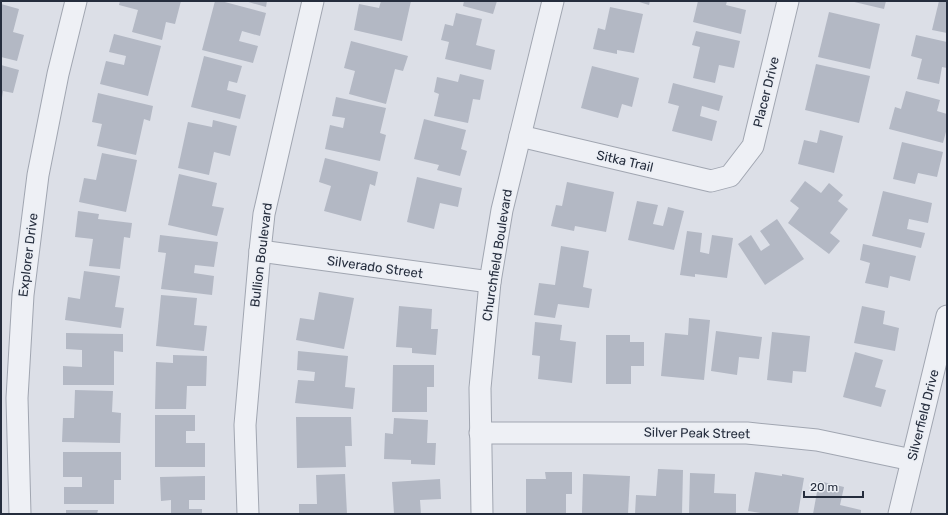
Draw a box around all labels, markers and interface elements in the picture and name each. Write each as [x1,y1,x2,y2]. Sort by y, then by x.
street label: Placer Drive [750,55,782,129]
street label: Sitka Trail [595,147,655,175]
street label: Churchfield Boulevard [479,188,515,322]
street label: Bullion Boulevard [247,202,275,308]
street label: Explorer Drive [15,212,41,298]
street label: Silverado Street [326,253,424,281]
street label: Silverfield Drive [904,368,942,462]
street label: Silver Peak Street [644,425,750,441]
scale bar [804,473,863,499]
text: 20 m [810,480,838,494]

